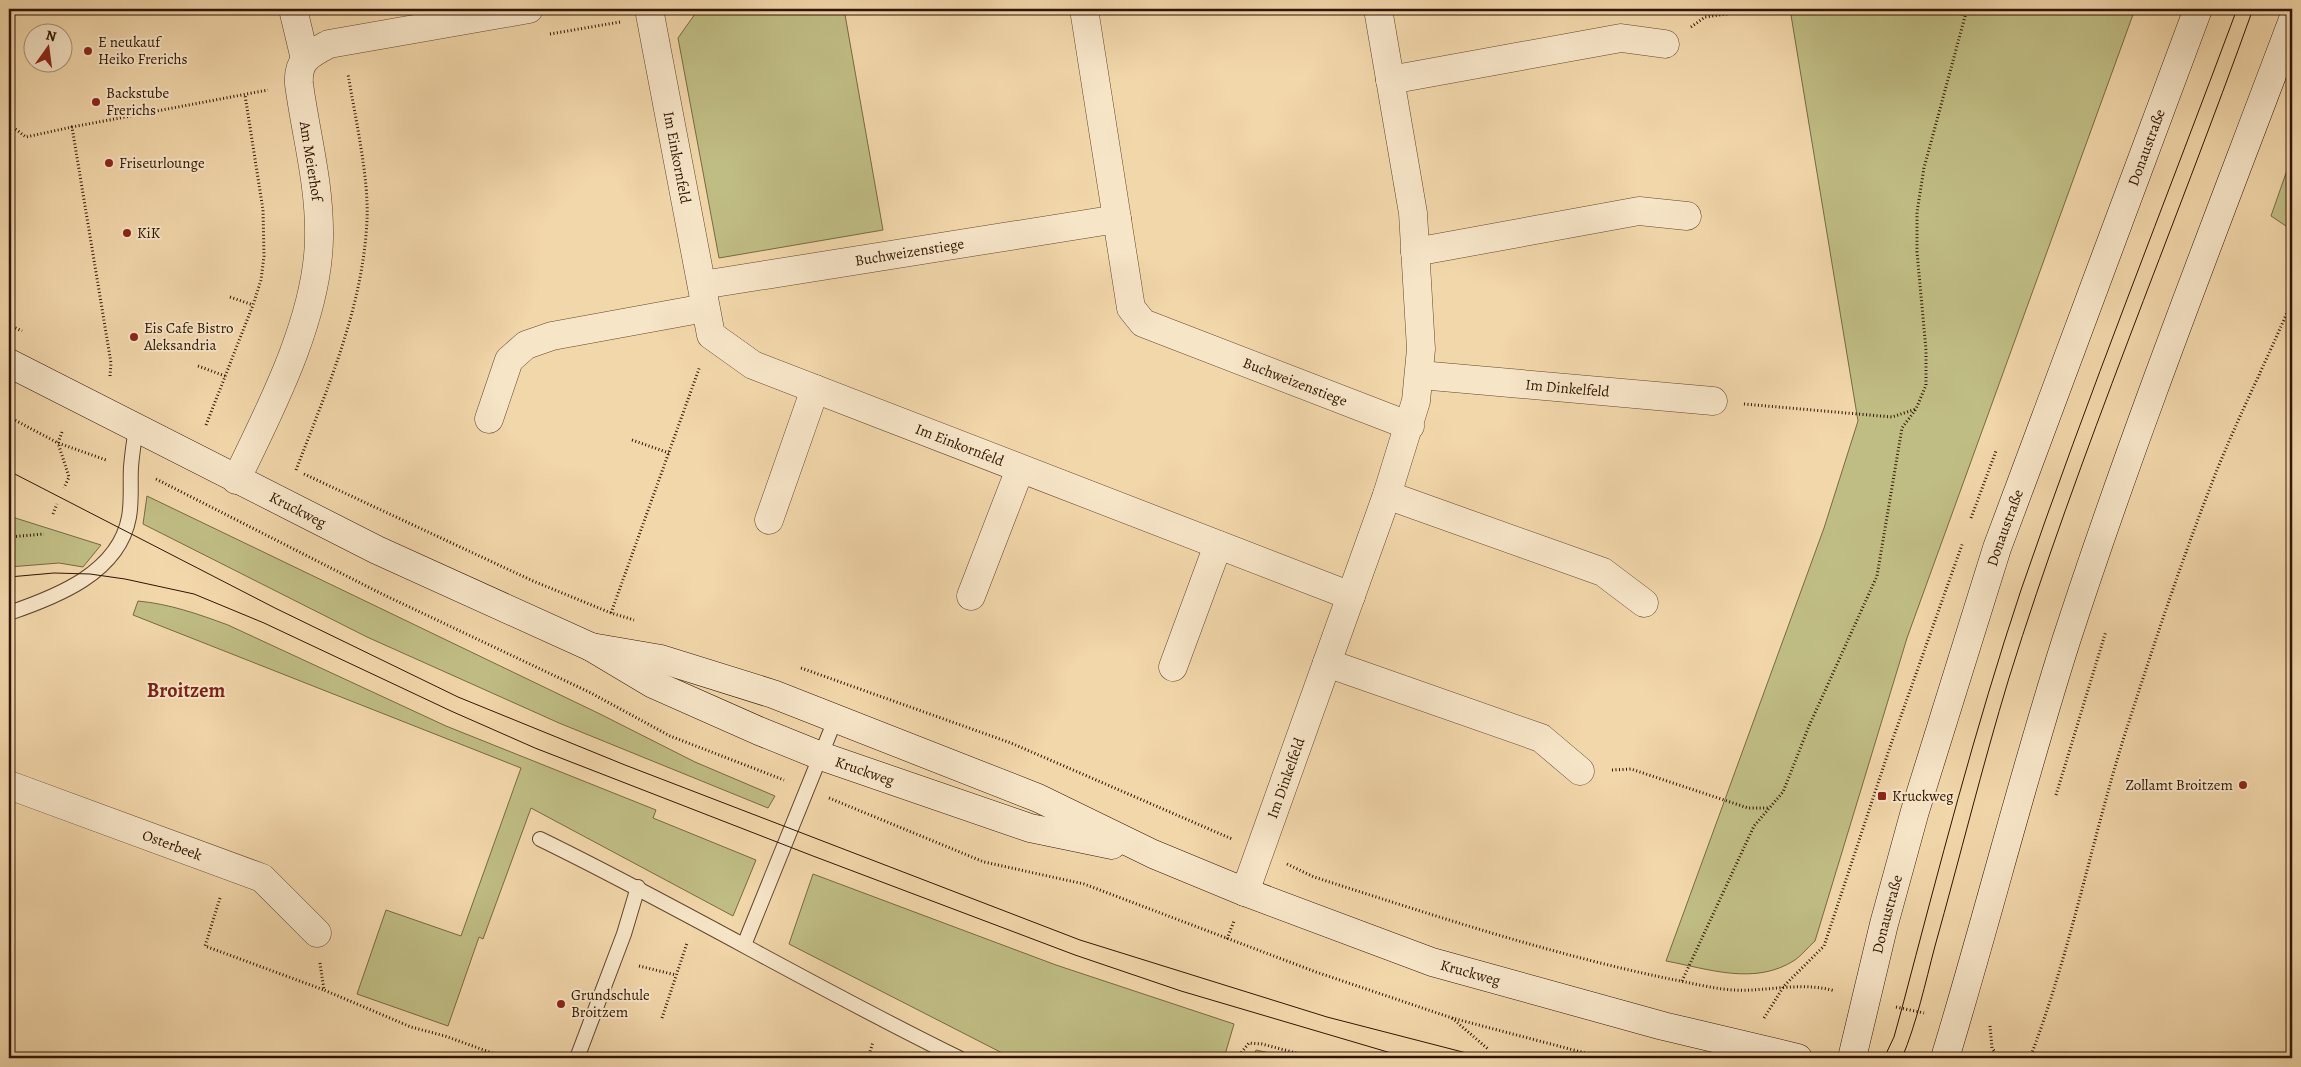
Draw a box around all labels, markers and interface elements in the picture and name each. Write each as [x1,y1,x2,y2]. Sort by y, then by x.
north arrow [22,22,72,72]
text: N [44,25,58,46]
place label: E neukauf Heiko Frerichs [98,32,188,69]
marker: E neukauf Heiko Frerichs [82,45,94,57]
place label: Backstube Frerichs [106,83,169,120]
marker: Backstube Frerichs [90,96,102,108]
street label: Donaustraße [2123,106,2170,189]
street label: Im Einkornfeld [659,110,696,206]
street label: Am Meierhof [295,119,327,204]
place label: Friseurlounge [119,153,205,173]
marker: Friseurlounge [103,157,115,169]
place label: KiK [137,223,161,243]
marker: KiK [121,227,133,239]
street label: Buchweizenstiege [853,233,966,271]
place label: Eis Cafe Bistro Aleksandria [143,318,233,355]
marker: Eis Cafe Bistro Aleksandria [128,331,140,343]
street label: Buchweizenstiege [1240,353,1351,411]
street label: Im Dinkelfeld [1524,374,1611,402]
street label: Im Einkornfeld [912,419,1008,471]
street label: Donaustraße [1982,486,2028,569]
street label: Kruckweg [266,487,330,533]
district label: Broitzem [147,677,225,704]
street label: Im Dinkelfeld [1262,734,1310,821]
street label: Kruckweg [832,752,898,791]
place label: Zollamt Broitzem [2125,775,2234,795]
marker: Zollamt Broitzem [2237,779,2249,791]
place label: Kruckweg [1892,786,1954,806]
marker: Kruckweg [1876,790,1888,802]
street label: Osterbeek [140,825,206,865]
street label: Donaustraße [1867,872,1907,956]
street label: Kruckweg [1438,955,1503,991]
place label: Grundschule Broitzem [571,985,650,1022]
marker: Grundschule Broitzem [555,998,567,1010]

